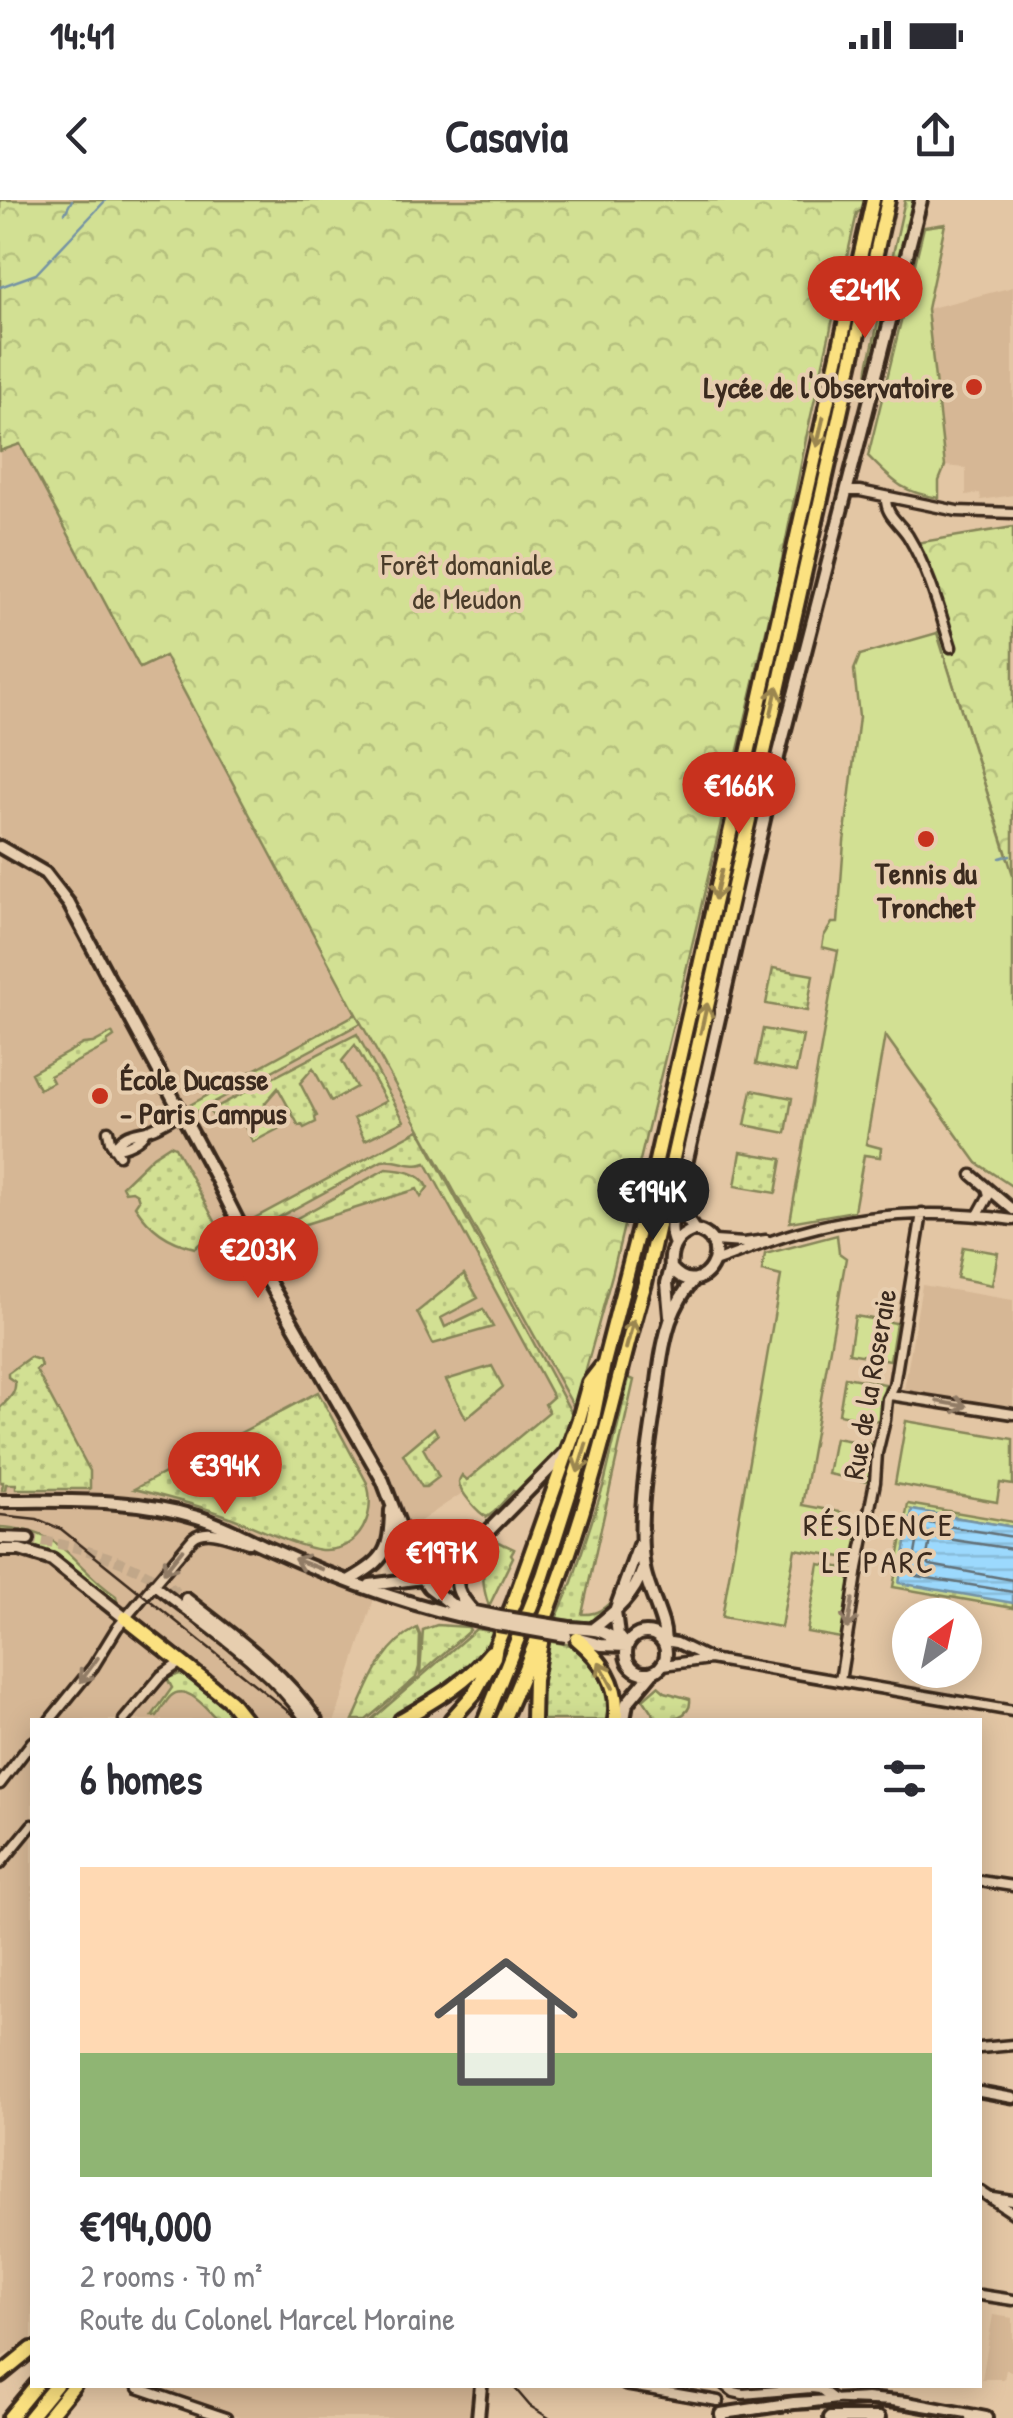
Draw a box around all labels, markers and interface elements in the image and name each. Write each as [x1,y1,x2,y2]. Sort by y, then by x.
text: 14:41 [50,9,115,61]
text: Casavia [445,105,568,166]
icon: back [50,108,105,163]
icon: share [908,108,963,163]
pin: €241K [795,256,935,341]
text: €241K [830,267,900,310]
place label: Lycée de l'Observatoire [704,367,954,408]
marker: Lycée de l'Observatoire [963,376,985,398]
one-way arrow [810,415,829,447]
park label: Forêt domaniale de Meudon [380,544,553,618]
one-way arrow [766,686,784,718]
pin: €166K [669,752,809,837]
text: €166K [704,763,774,806]
marker: Tennis du Tronchet [915,828,937,850]
place label: Tennis du Tronchet [874,853,977,927]
one-way arrow [708,868,726,900]
one-way arrow [695,1003,714,1035]
place label: École Ducasse - Paris Campus [120,1059,287,1134]
marker: École Ducasse - Paris Campus [89,1085,111,1107]
pin: €194K [583,1158,723,1243]
text: €194K [619,1169,687,1212]
pin: €203K [188,1216,328,1301]
text: €203K [220,1227,296,1270]
street label: Rue de la Roseraie [833,1286,905,1482]
one-way arrow [621,1319,640,1350]
one-way arrow [935,1395,967,1414]
pin: €394K [155,1432,295,1517]
one-way arrow [572,1441,590,1473]
text: €394K [190,1443,260,1486]
district label: RÉSIDENCE LE PARC [803,1503,955,1583]
pin: €197K [372,1519,512,1604]
text: €197K [406,1530,478,1573]
one-way arrow [162,1548,184,1574]
one-way arrow [294,1554,325,1572]
one-way arrow [840,1597,859,1630]
north arrow [892,1598,982,1688]
map controls [892,1598,982,1688]
one-way arrow [79,1656,100,1683]
one-way arrow [596,1661,615,1691]
text: 6 homes [80,1750,202,1807]
icon: filters [877,1751,932,1806]
icon: home [416,1932,596,2112]
text: €194,000 [80,2197,212,2254]
text: 2 rooms · 70 m² [80,2254,262,2297]
text: Route du Colonel Marcel Moraine [80,2297,455,2340]

